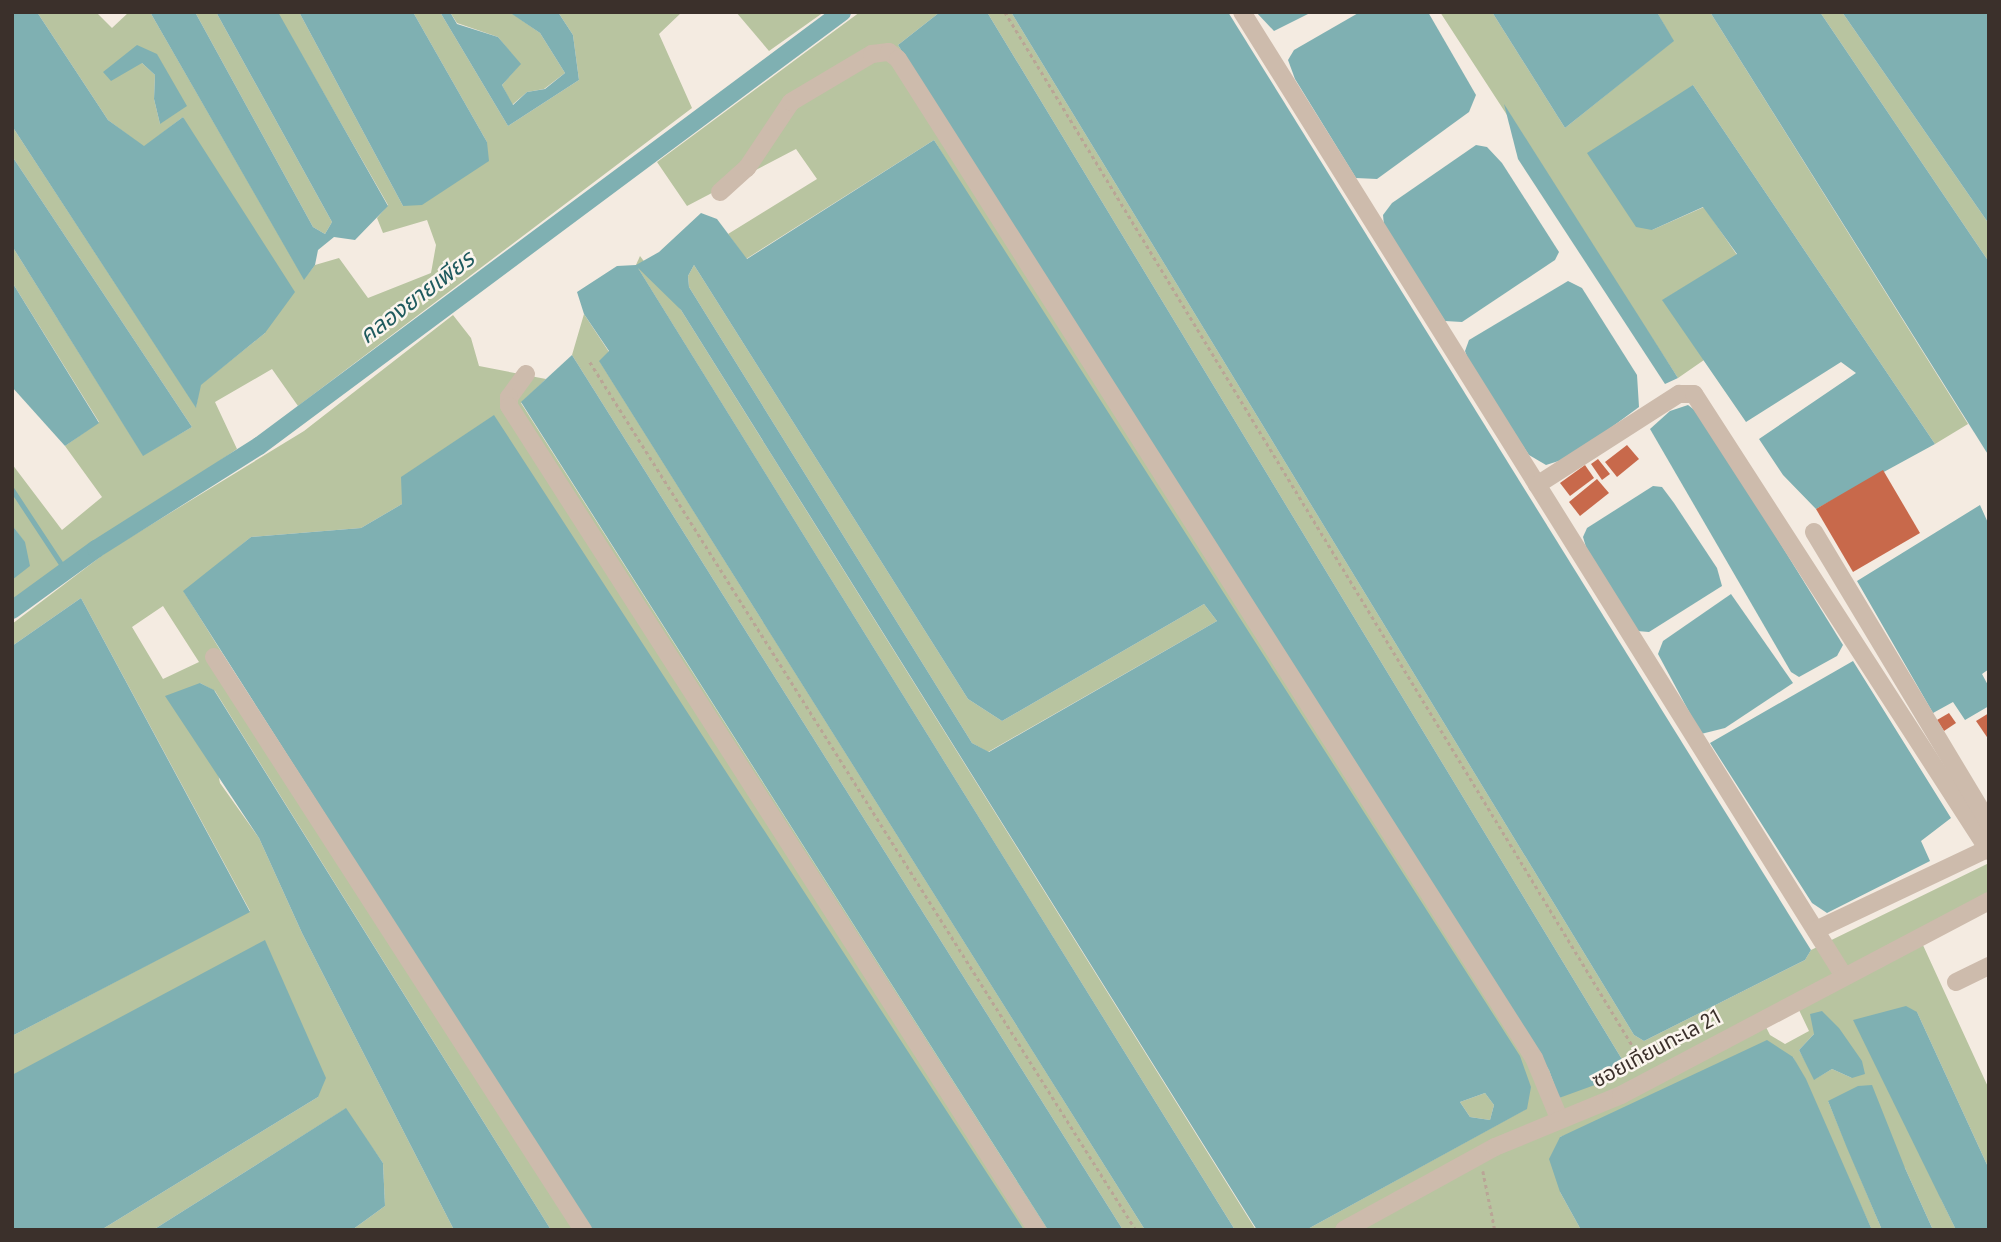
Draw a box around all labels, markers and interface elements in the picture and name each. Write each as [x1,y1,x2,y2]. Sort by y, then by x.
water label: คลองยายเพียร [354,246,480,350]
street label: ซอยเทียนทะเล 21 [1588,1003,1726,1093]

